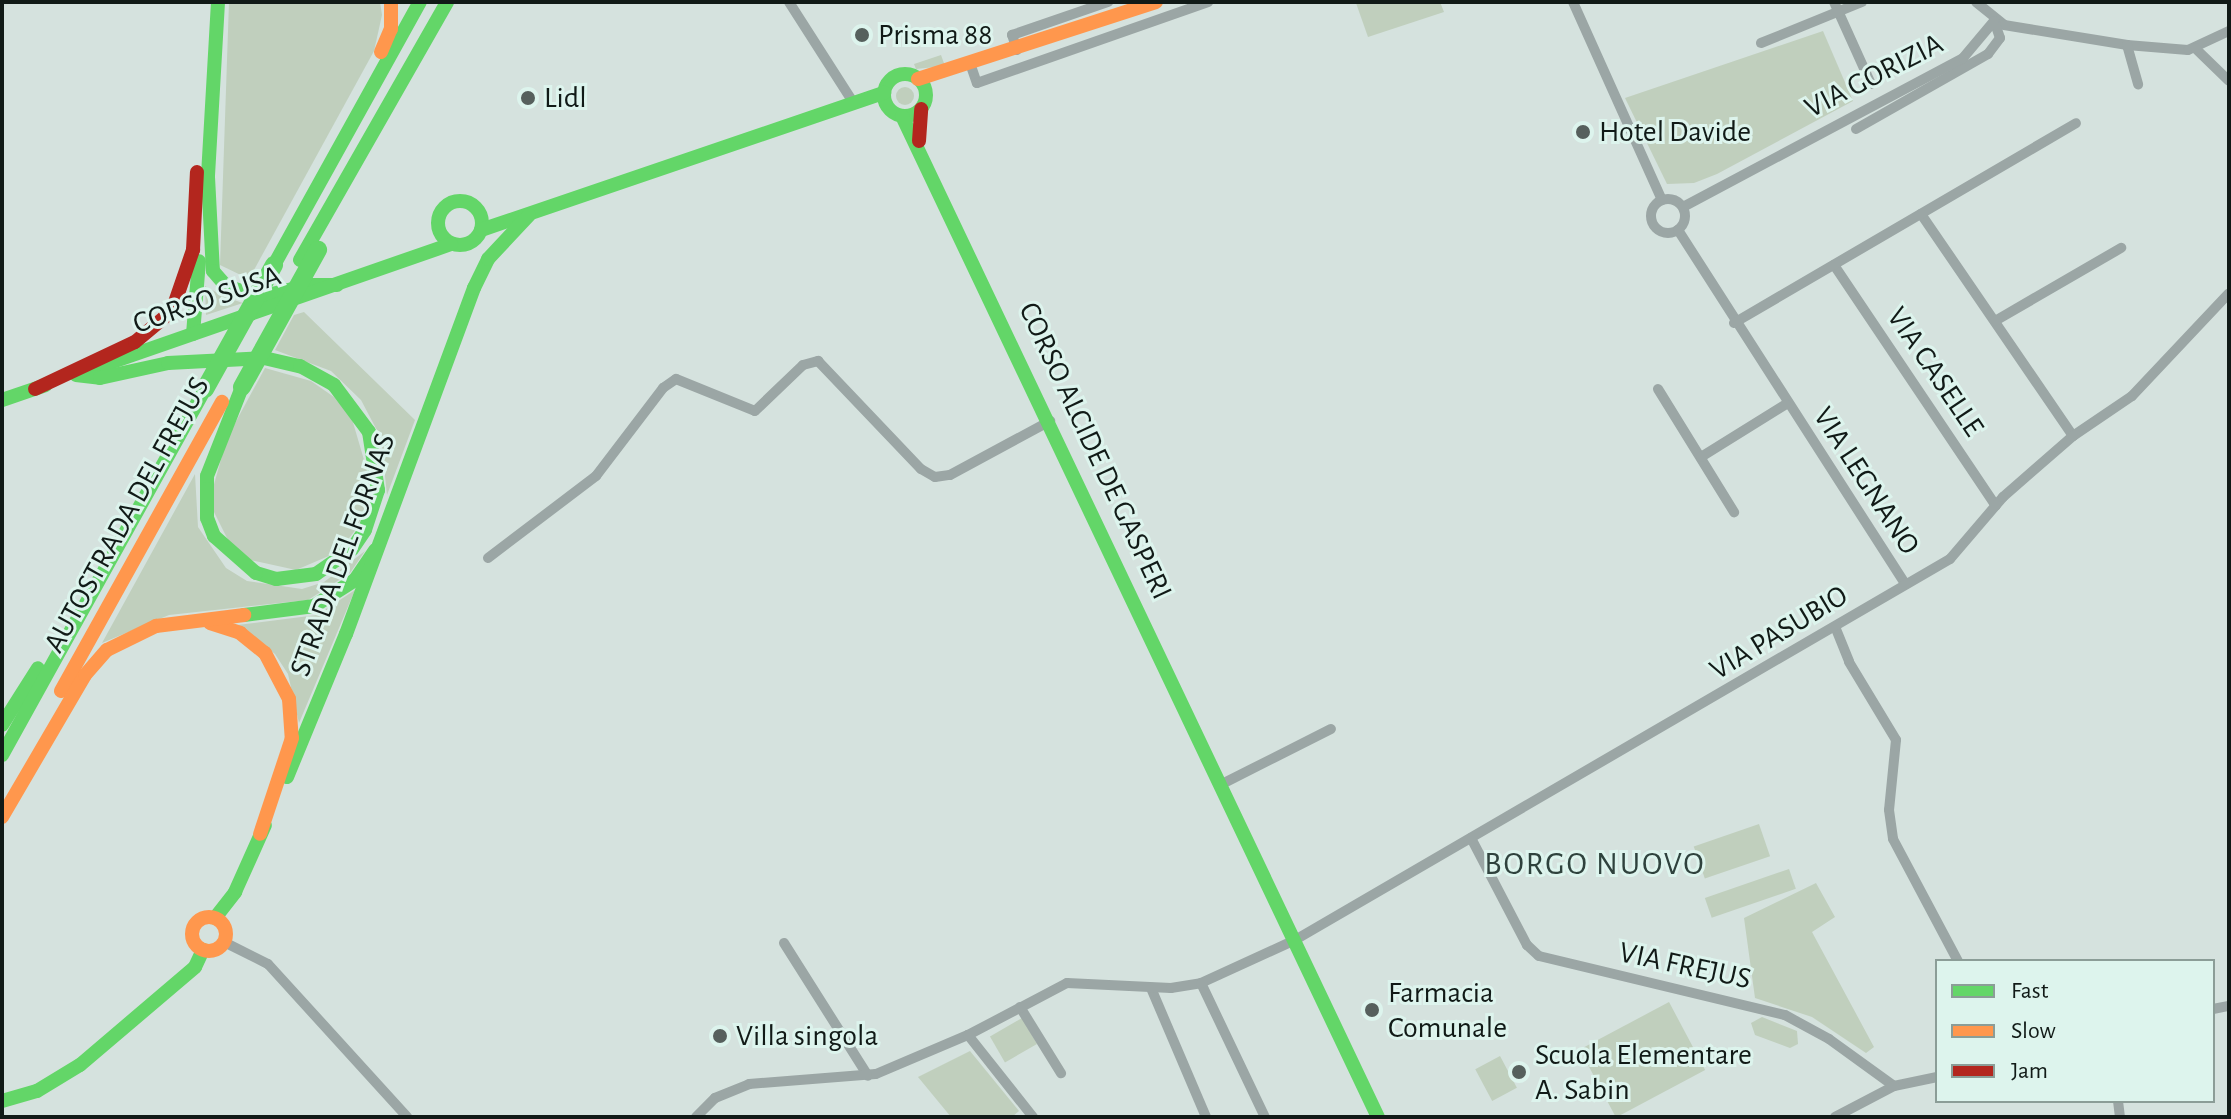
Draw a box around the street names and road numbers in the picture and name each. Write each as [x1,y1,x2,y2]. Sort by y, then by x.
street label: VIA GORIZIA [1799,26,1949,126]
street label: CORSO SUSA [128,258,286,342]
street label: CORSO ALCIDE DE GASPERI [1010,297,1180,605]
street label: VIA CASELLE [1879,300,1991,444]
street label: AUTOSTRADA DEL FREJUS [36,371,218,659]
street label: VIA LEGNANO [1805,401,1927,561]
street label: STRADA DEL FORNAS [282,429,404,681]
street label: VIA PASUBIO [1704,578,1854,688]
street label: VIA FREJUS [1616,935,1754,997]

